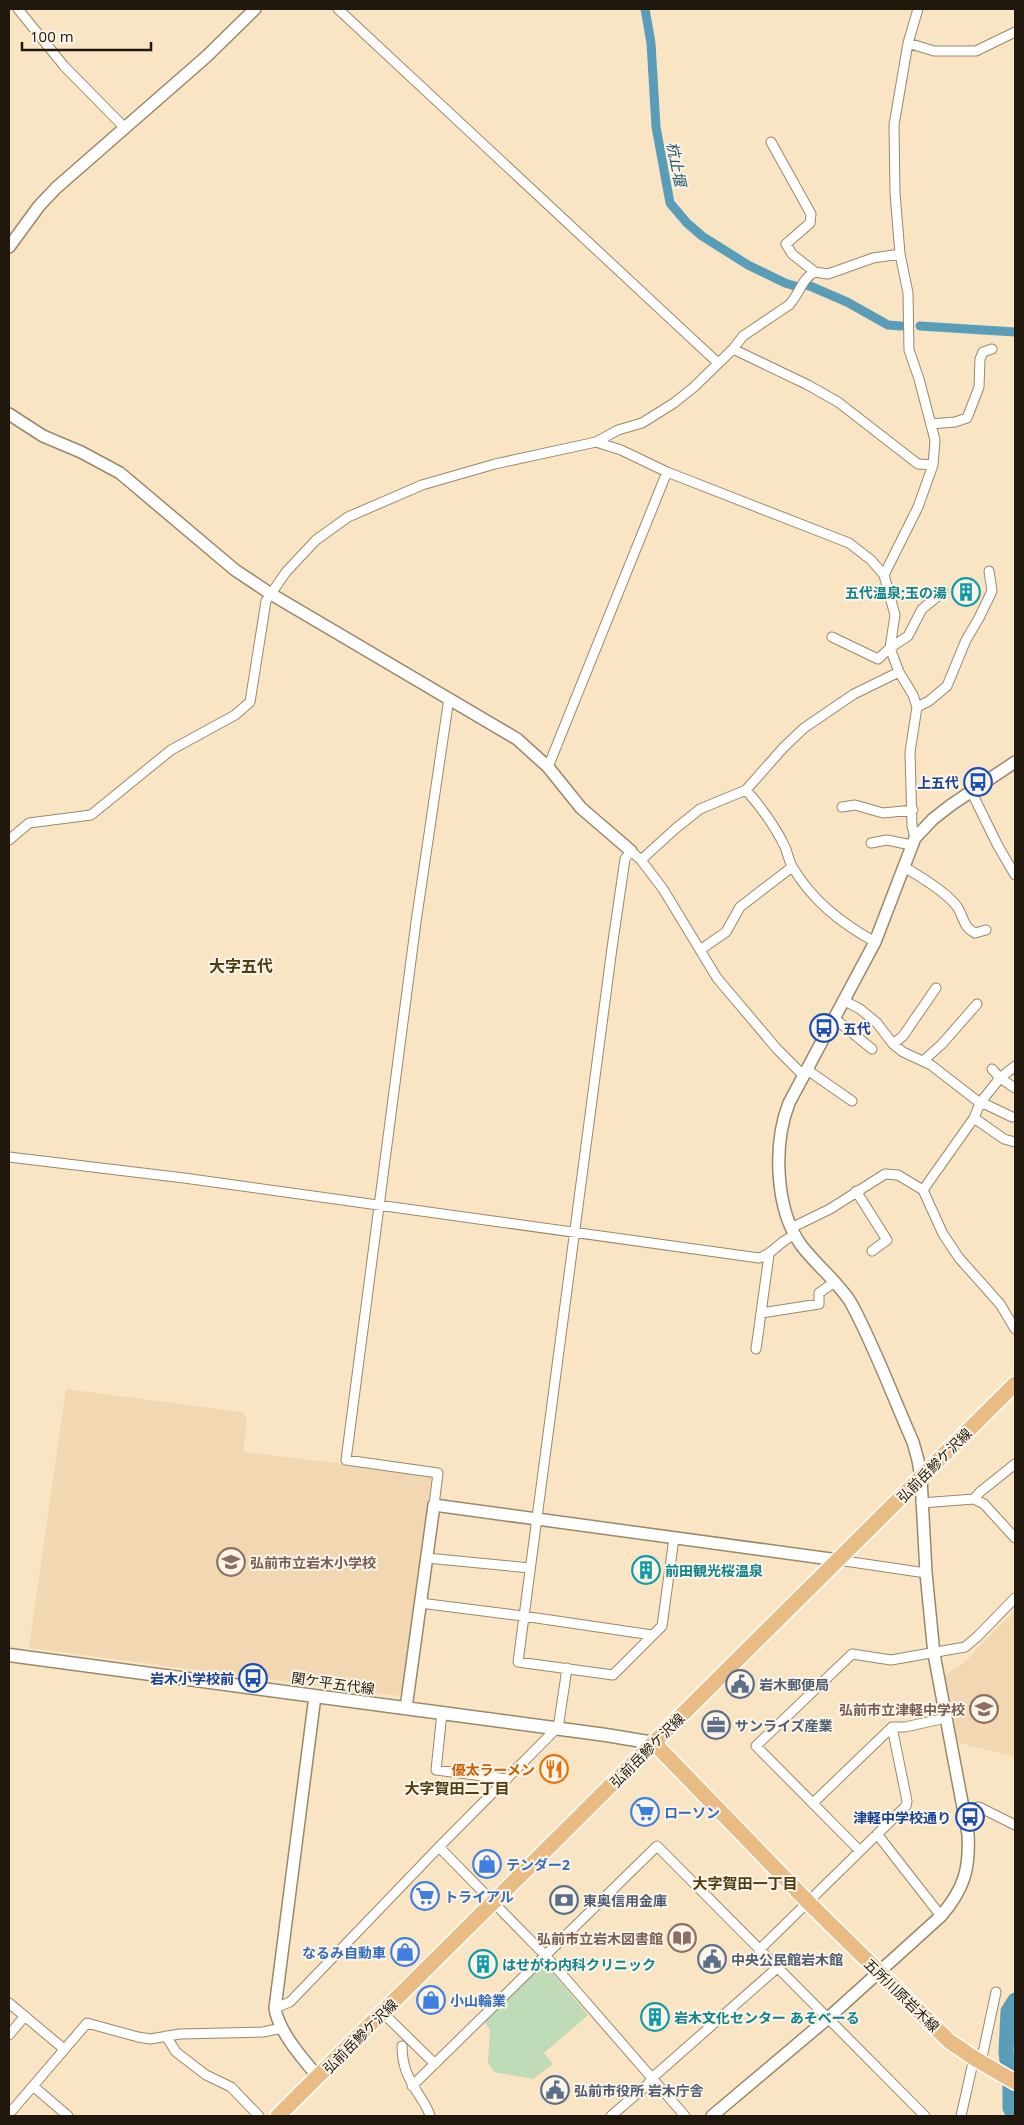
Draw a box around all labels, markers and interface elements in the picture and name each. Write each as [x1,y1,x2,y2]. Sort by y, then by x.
scale bar [22,20,151,52]
text: 100 m [30,26,74,46]
water label: 杭止堰 [663,140,692,191]
building icon: 五代温泉;玉の湯 [951,577,981,607]
place label: 五代温泉;玉の湯 [845,583,947,602]
bus stop icon: 上五代 [963,767,993,797]
place label: 上五代 [917,773,959,792]
district label: 大字五代 [209,955,273,977]
bus stop icon: 五代 [809,1013,839,1043]
place label: 五代 [843,1019,871,1038]
street label: 弘前岳鰺ケ沢線 [893,1424,975,1506]
school or university icon: 弘前市立岩木小学校 [216,1547,246,1577]
place label: 弘前市立岩木小学校 [250,1553,376,1572]
building icon: 前田観光桜温泉 [631,1555,661,1585]
place label: 前田観光桜温泉 [665,1561,763,1580]
bus stop icon: 岩木小学校前 [238,1663,268,1693]
street label: 関ケ平五代線 [290,1668,376,1698]
place label: 岩木小学校前 [150,1669,234,1688]
public building icon: 岩木郵便局 [725,1669,755,1699]
place label: 岩木郵便局 [759,1675,829,1694]
school or university icon: 弘前市立津軽中学校 [969,1694,999,1724]
place label: 弘前市立津軽中学校 [839,1700,965,1719]
street label: 弘前岳鰺ケ沢線 [606,1709,688,1791]
office icon: サンライズ産業 [701,1710,731,1740]
place label: サンライズ産業 [735,1716,833,1735]
restaurant icon: 優太ラーメン [539,1754,569,1784]
place label: 優太ラーメン [452,1760,535,1779]
district label: 大字賀田二丁目 [404,1778,510,1798]
supermarket icon: ローソン [630,1797,660,1827]
bus stop icon: 津軽中学校通り [955,1802,985,1832]
place label: ローソン [664,1803,720,1822]
place label: 津軽中学校通り [853,1808,951,1827]
shop icon: テンダー2 [472,1849,502,1879]
place label: テンダー2 [506,1855,570,1874]
district label: 大字賀田一丁目 [692,1873,798,1893]
supermarket icon: トライアル [410,1881,440,1911]
bank icon: 東奥信用金庫 [549,1885,579,1915]
place label: トライアル [444,1887,514,1906]
place label: 東奥信用金庫 [583,1891,667,1910]
library icon: 弘前市立岩木図書館 [667,1923,697,1953]
place label: 弘前市立岩木図書館 [537,1929,663,1948]
shop icon: なるみ自動車 [390,1937,420,1967]
place label: なるみ自動車 [302,1943,386,1962]
public building icon: 中央公民館岩木館 [697,1944,727,1974]
building icon: はせがわ内科クリニック [468,1949,498,1979]
place label: 中央公民館岩木館 [731,1950,843,1969]
street label: 五所川原岩木線 [860,1954,944,2036]
place label: はせがわ内科クリニック [502,1955,656,1974]
shop icon: 小山輪業 [416,1985,446,2015]
place label: 小山輪業 [450,1991,506,2010]
street label: 弘前岳鰺ケ沢線 [319,1995,401,2077]
building icon: 岩木文化センター あそべーる [640,2002,670,2032]
place label: 岩木文化センター あそべーる [674,2008,860,2027]
public building icon: 弘前市役所 岩木庁舎 [540,2075,570,2105]
place label: 弘前市役所 岩木庁舎 [574,2081,704,2100]

